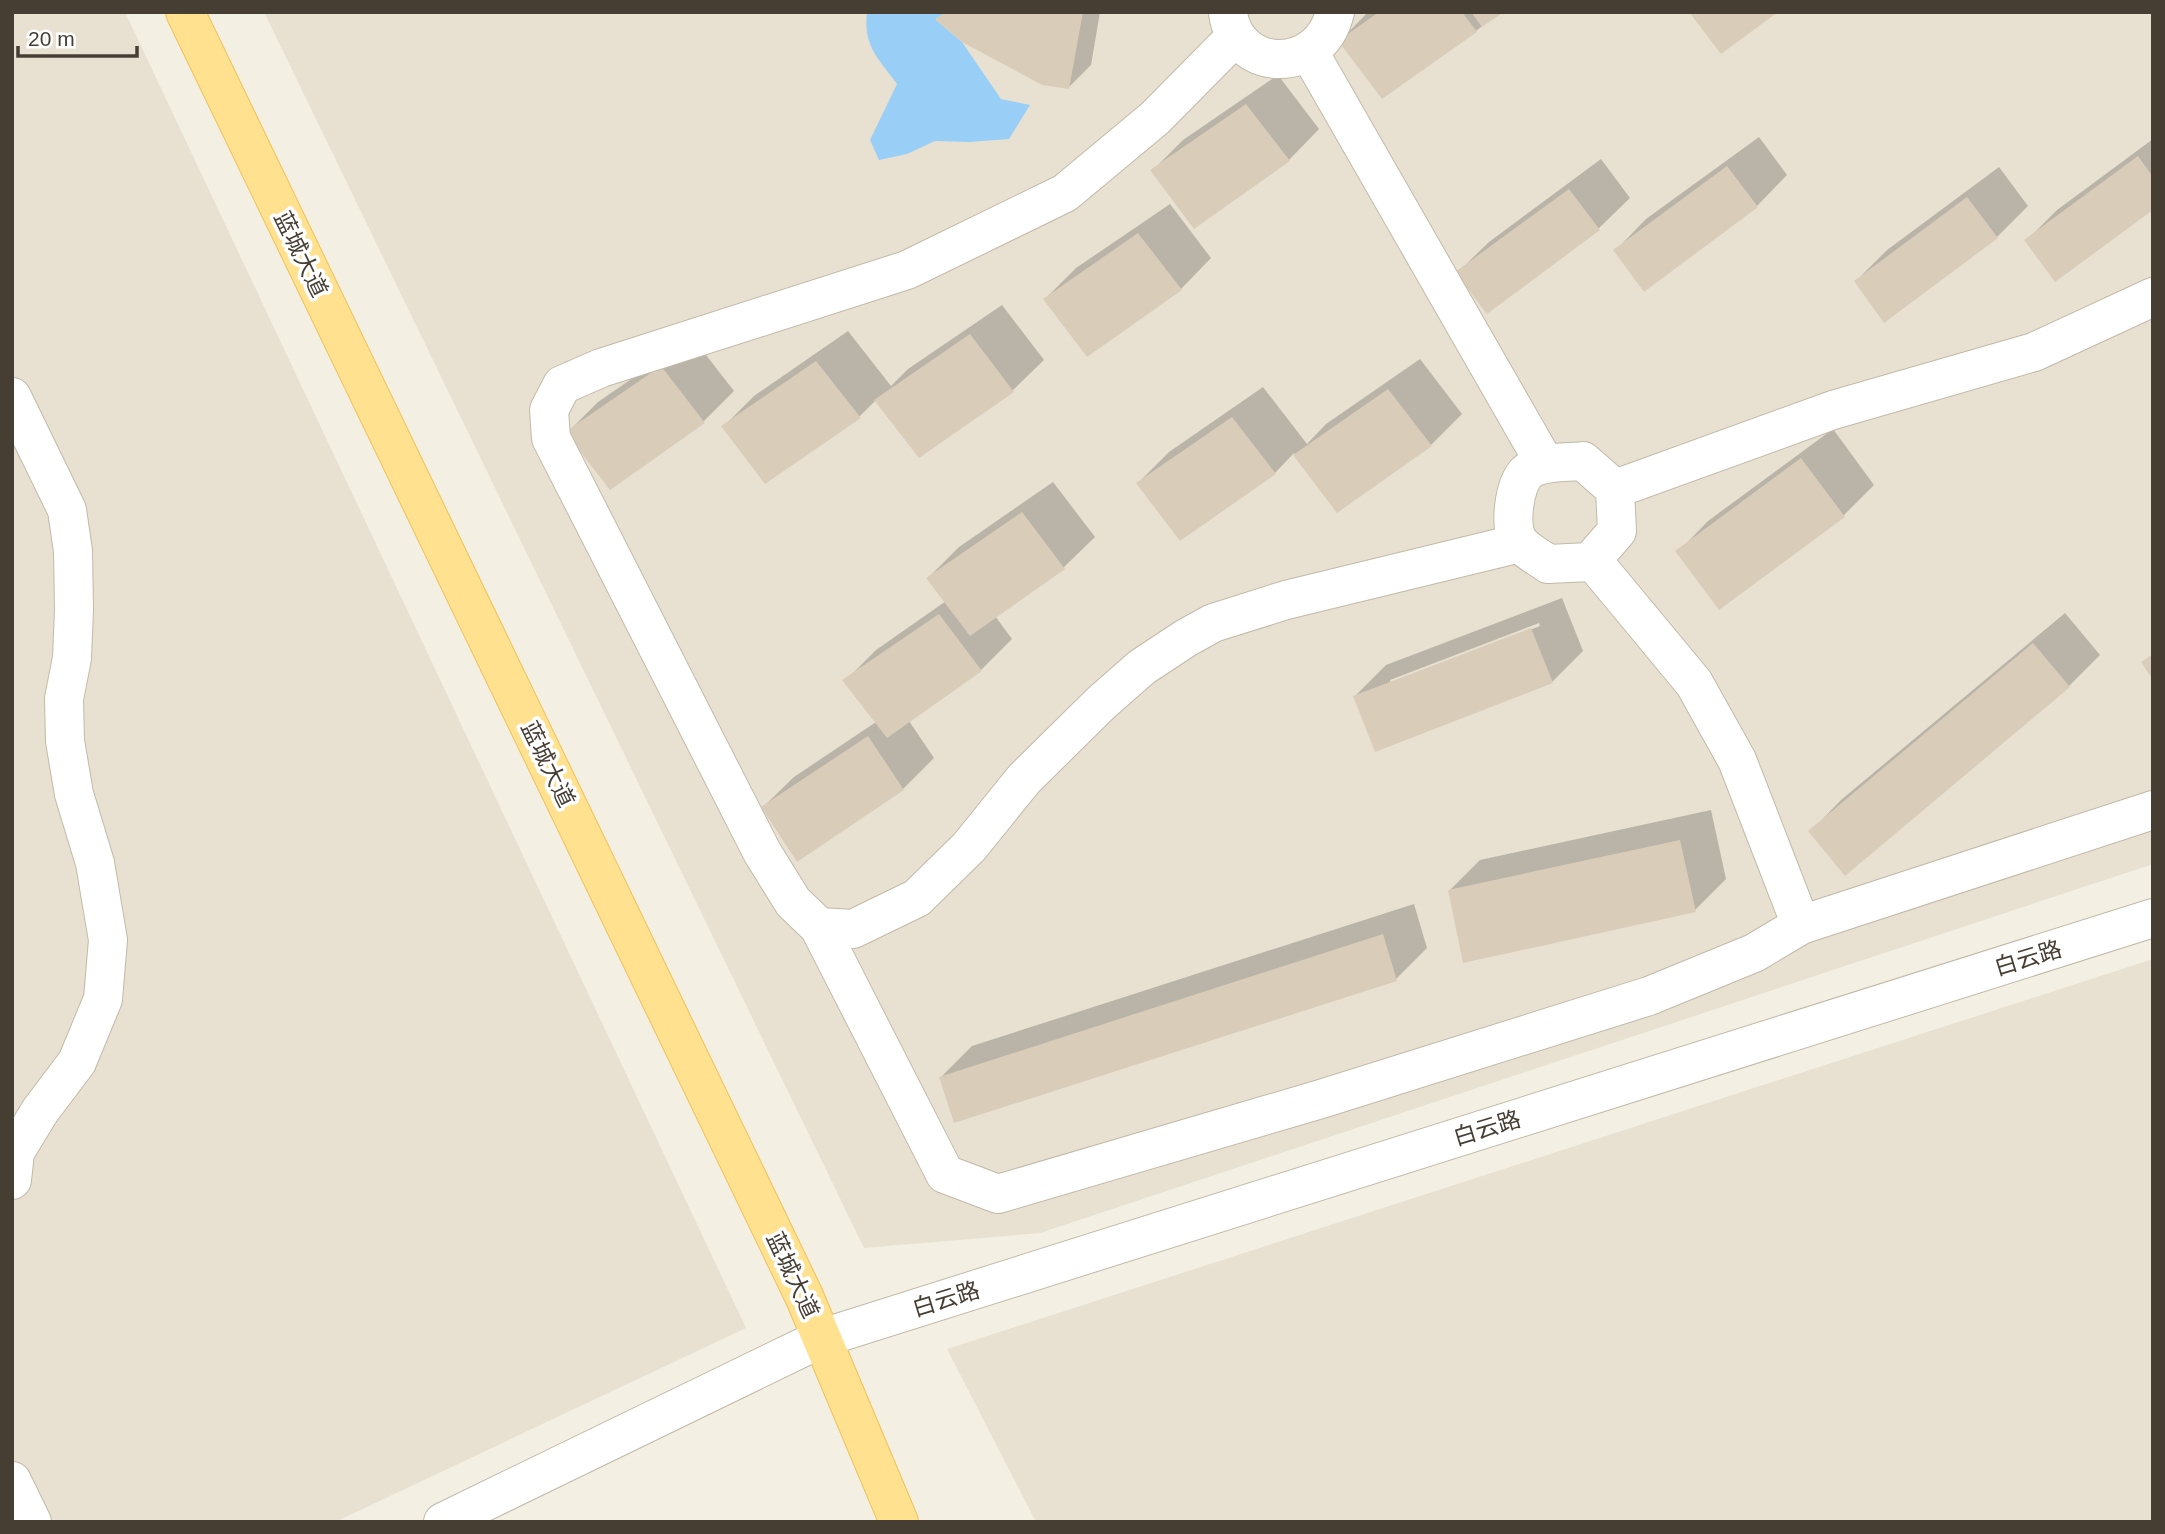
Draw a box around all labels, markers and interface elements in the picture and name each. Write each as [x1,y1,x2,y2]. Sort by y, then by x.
scale bar [18,14,136,58]
text: 20 m [28,27,75,50]
street label: 蓝城大道 [269,207,333,301]
street label: 蓝城大道 [516,717,580,811]
street label: 白云路 [1991,935,2065,981]
street label: 白云路 [1450,1105,1524,1151]
street label: 蓝城大道 [762,1228,824,1322]
street label: 白云路 [909,1276,983,1322]

